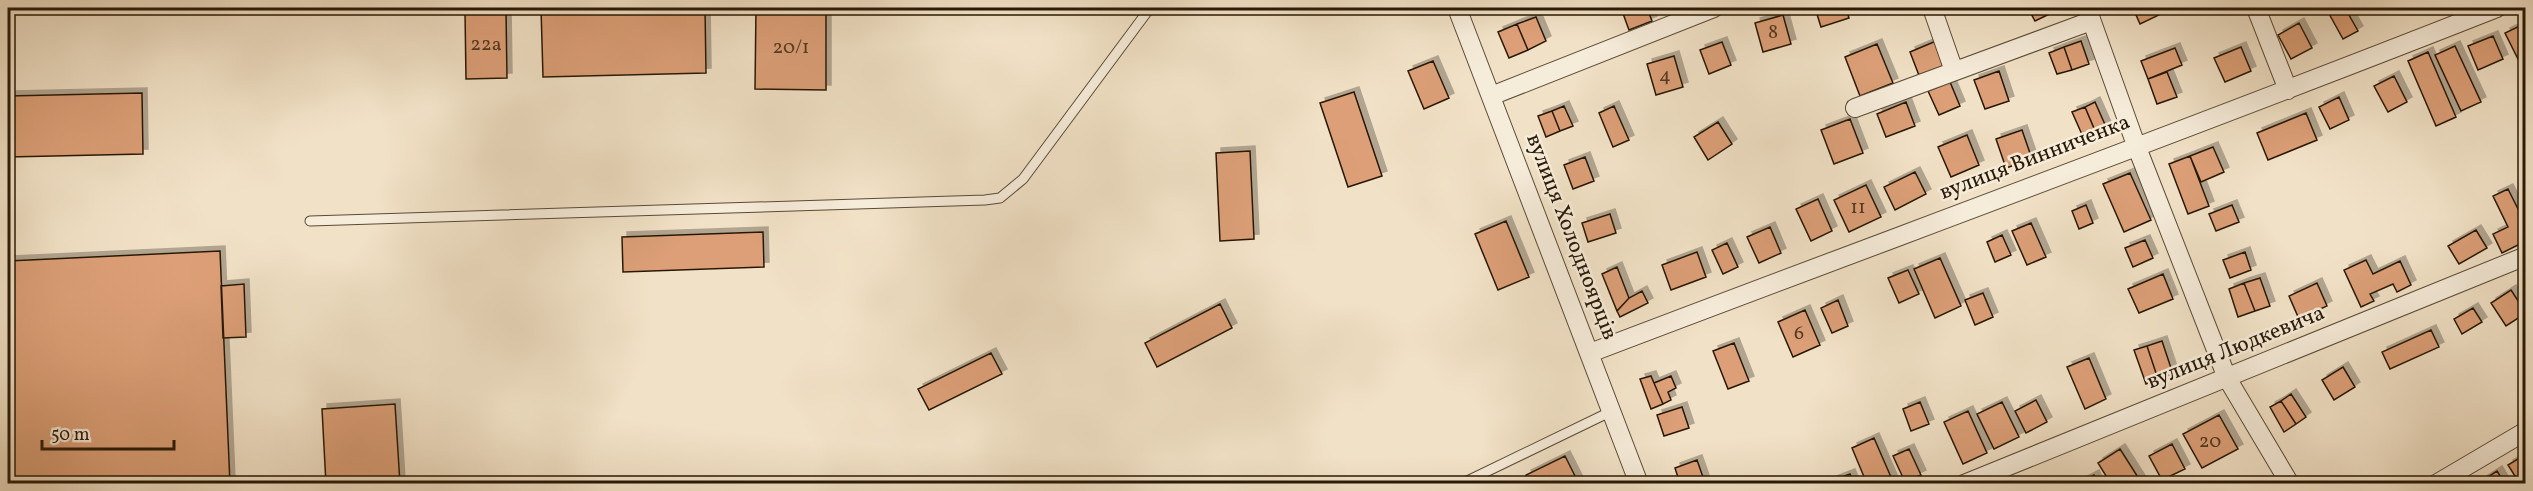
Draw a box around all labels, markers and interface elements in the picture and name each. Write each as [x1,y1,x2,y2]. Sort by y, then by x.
house number: 8 [1768,19,1778,47]
house number: 22а [470,31,502,59]
house number: 20/1 [772,34,810,62]
house number: 4 [1659,62,1671,90]
street label: вулиця Винниченка [1935,107,2135,209]
street label: вулиця Холодноярців [1517,130,1625,344]
house number: 11 [1850,194,1866,222]
street label: вулиця Людкевича [2142,298,2330,398]
house number: 6 [1794,320,1804,348]
scale bar [42,413,174,451]
text: 50 m [51,423,90,448]
house number: 20 [2199,428,2221,456]

